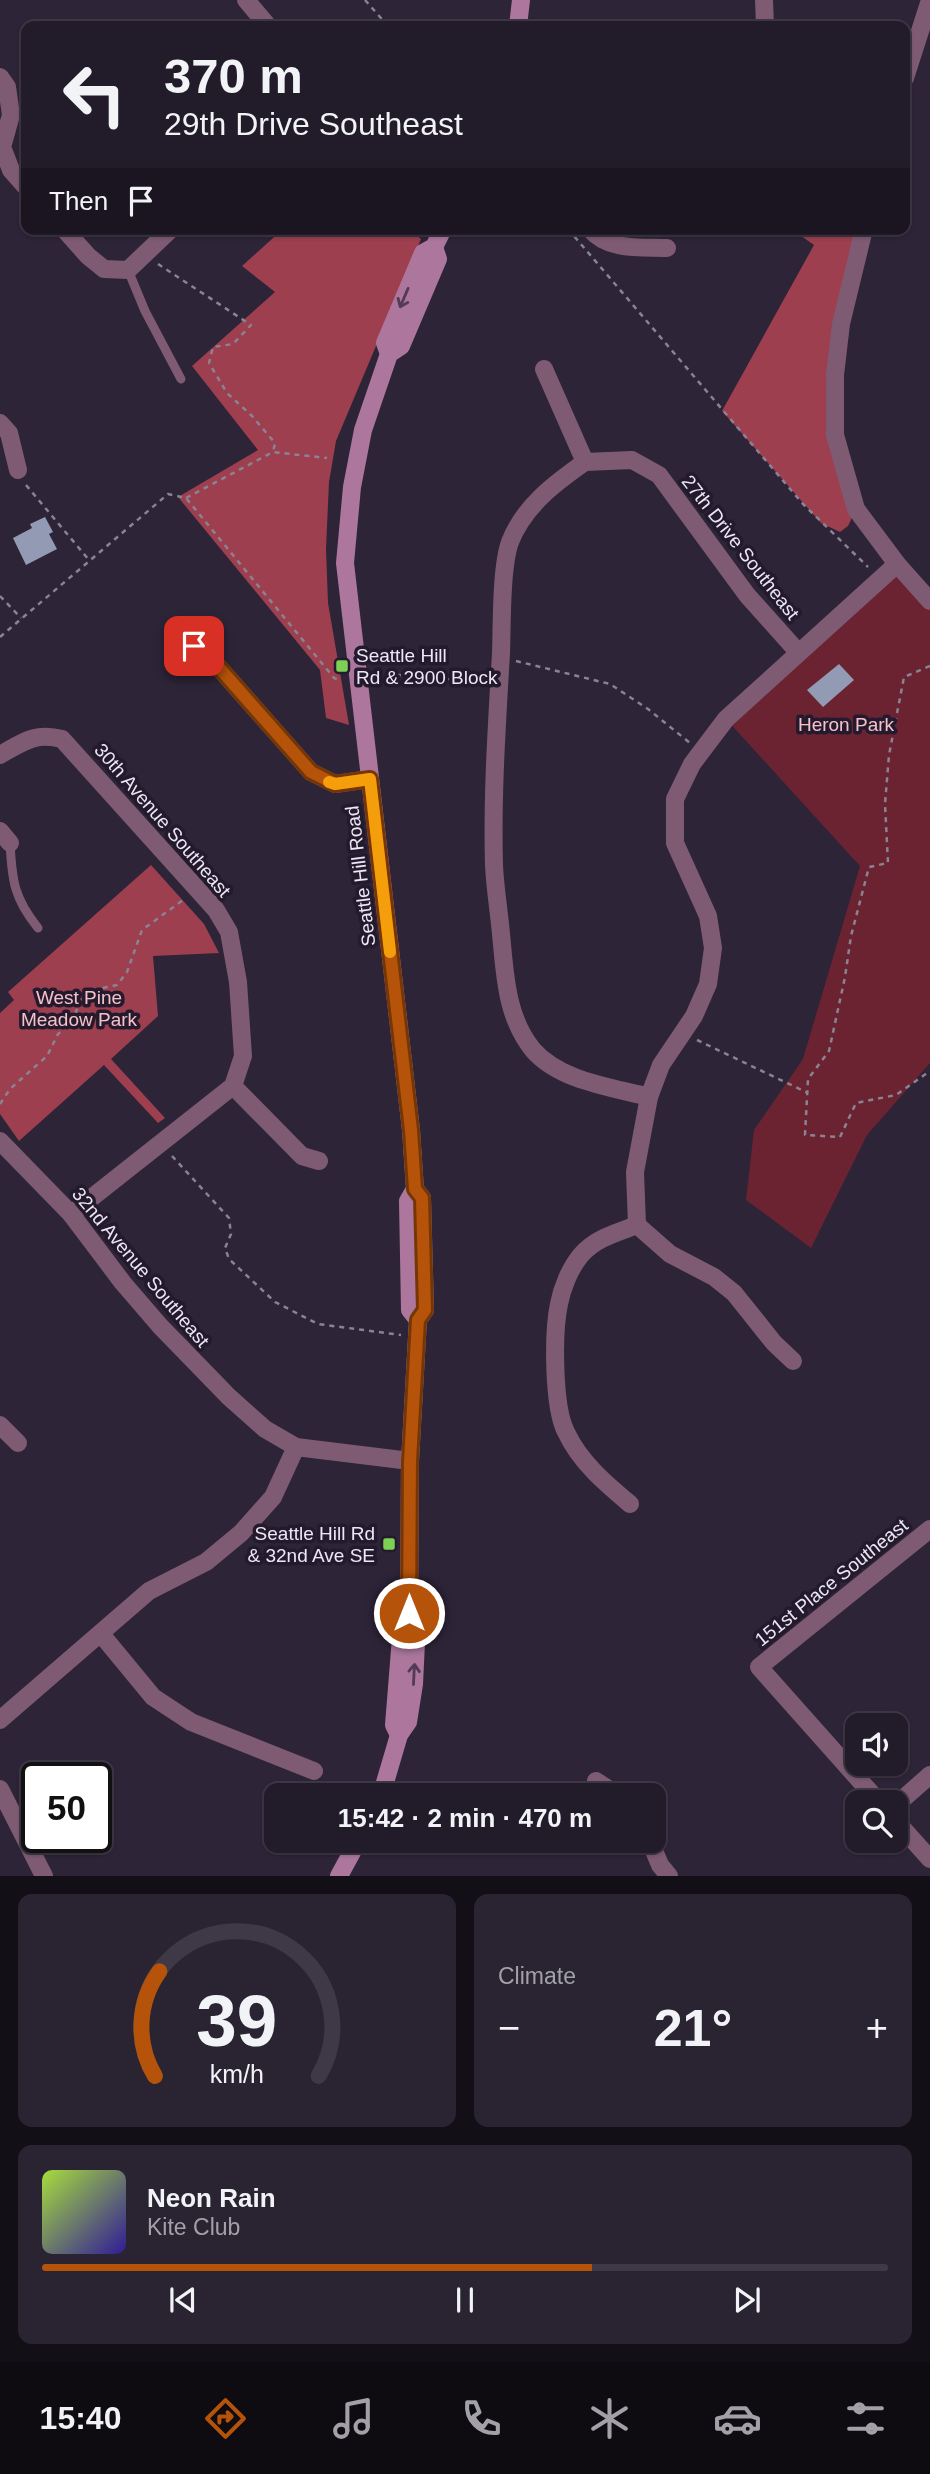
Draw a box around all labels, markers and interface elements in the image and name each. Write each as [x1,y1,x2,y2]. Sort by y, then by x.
icon: left [49,49,140,140]
text: 370 m [164,49,303,103]
text: 29th Drive Southeast [164,106,463,142]
icon: arrive [122,182,160,220]
text: Then [49,186,108,216]
one-way arrow [397,286,410,308]
street label: 27th Drive Southeast [678,471,804,624]
pin [164,616,224,676]
icon: arrive [175,627,213,665]
place label: Seattle Hill Rd & 2900 Block [356,645,498,688]
marker: Seattle Hill Rd & 2900 Block [334,658,350,674]
park label: Heron Park [798,714,895,735]
street label: 30th Avenue Southeast [90,739,235,902]
street label: Seattle Hill Road [341,804,380,947]
park label: West Pine Meadow Park [21,987,138,1030]
street label: 32nd Avenue Southeast [68,1183,214,1352]
street label: 151st Place Southeast [751,1514,912,1650]
place label: Seattle Hill Rd & 32nd Ave SE [248,1523,375,1566]
marker: Seattle Hill Rd & 32nd Ave SE [381,1536,397,1552]
position arrow [372,1576,446,1650]
one-way arrow [408,1663,421,1686]
map controls [845,1713,908,1853]
button: sound [845,1713,908,1776]
speed limit sign: 50 [21,1762,112,1853]
button: search [845,1790,908,1853]
text: 15:42 · 2 min · 470 m [338,1803,592,1833]
text: Climate [498,1963,576,1989]
text: 39 [197,1981,277,2062]
text: 21° [654,1999,732,2057]
text: − [498,2007,520,2049]
text: + [866,2007,888,2049]
text: km/h [210,2060,264,2088]
text: Neon Rain [147,2183,276,2213]
text: Kite Club [147,2214,240,2240]
icon: previous [164,2281,202,2319]
icon: pause [446,2281,484,2319]
icon: next [728,2281,766,2319]
icon: directions [201,2394,250,2443]
icon: music [329,2394,378,2443]
icon: phone [457,2394,506,2443]
icon: climate [585,2394,634,2443]
icon: car [713,2394,762,2443]
icon: filters [841,2394,890,2443]
text: 15:40 [40,2400,121,2436]

